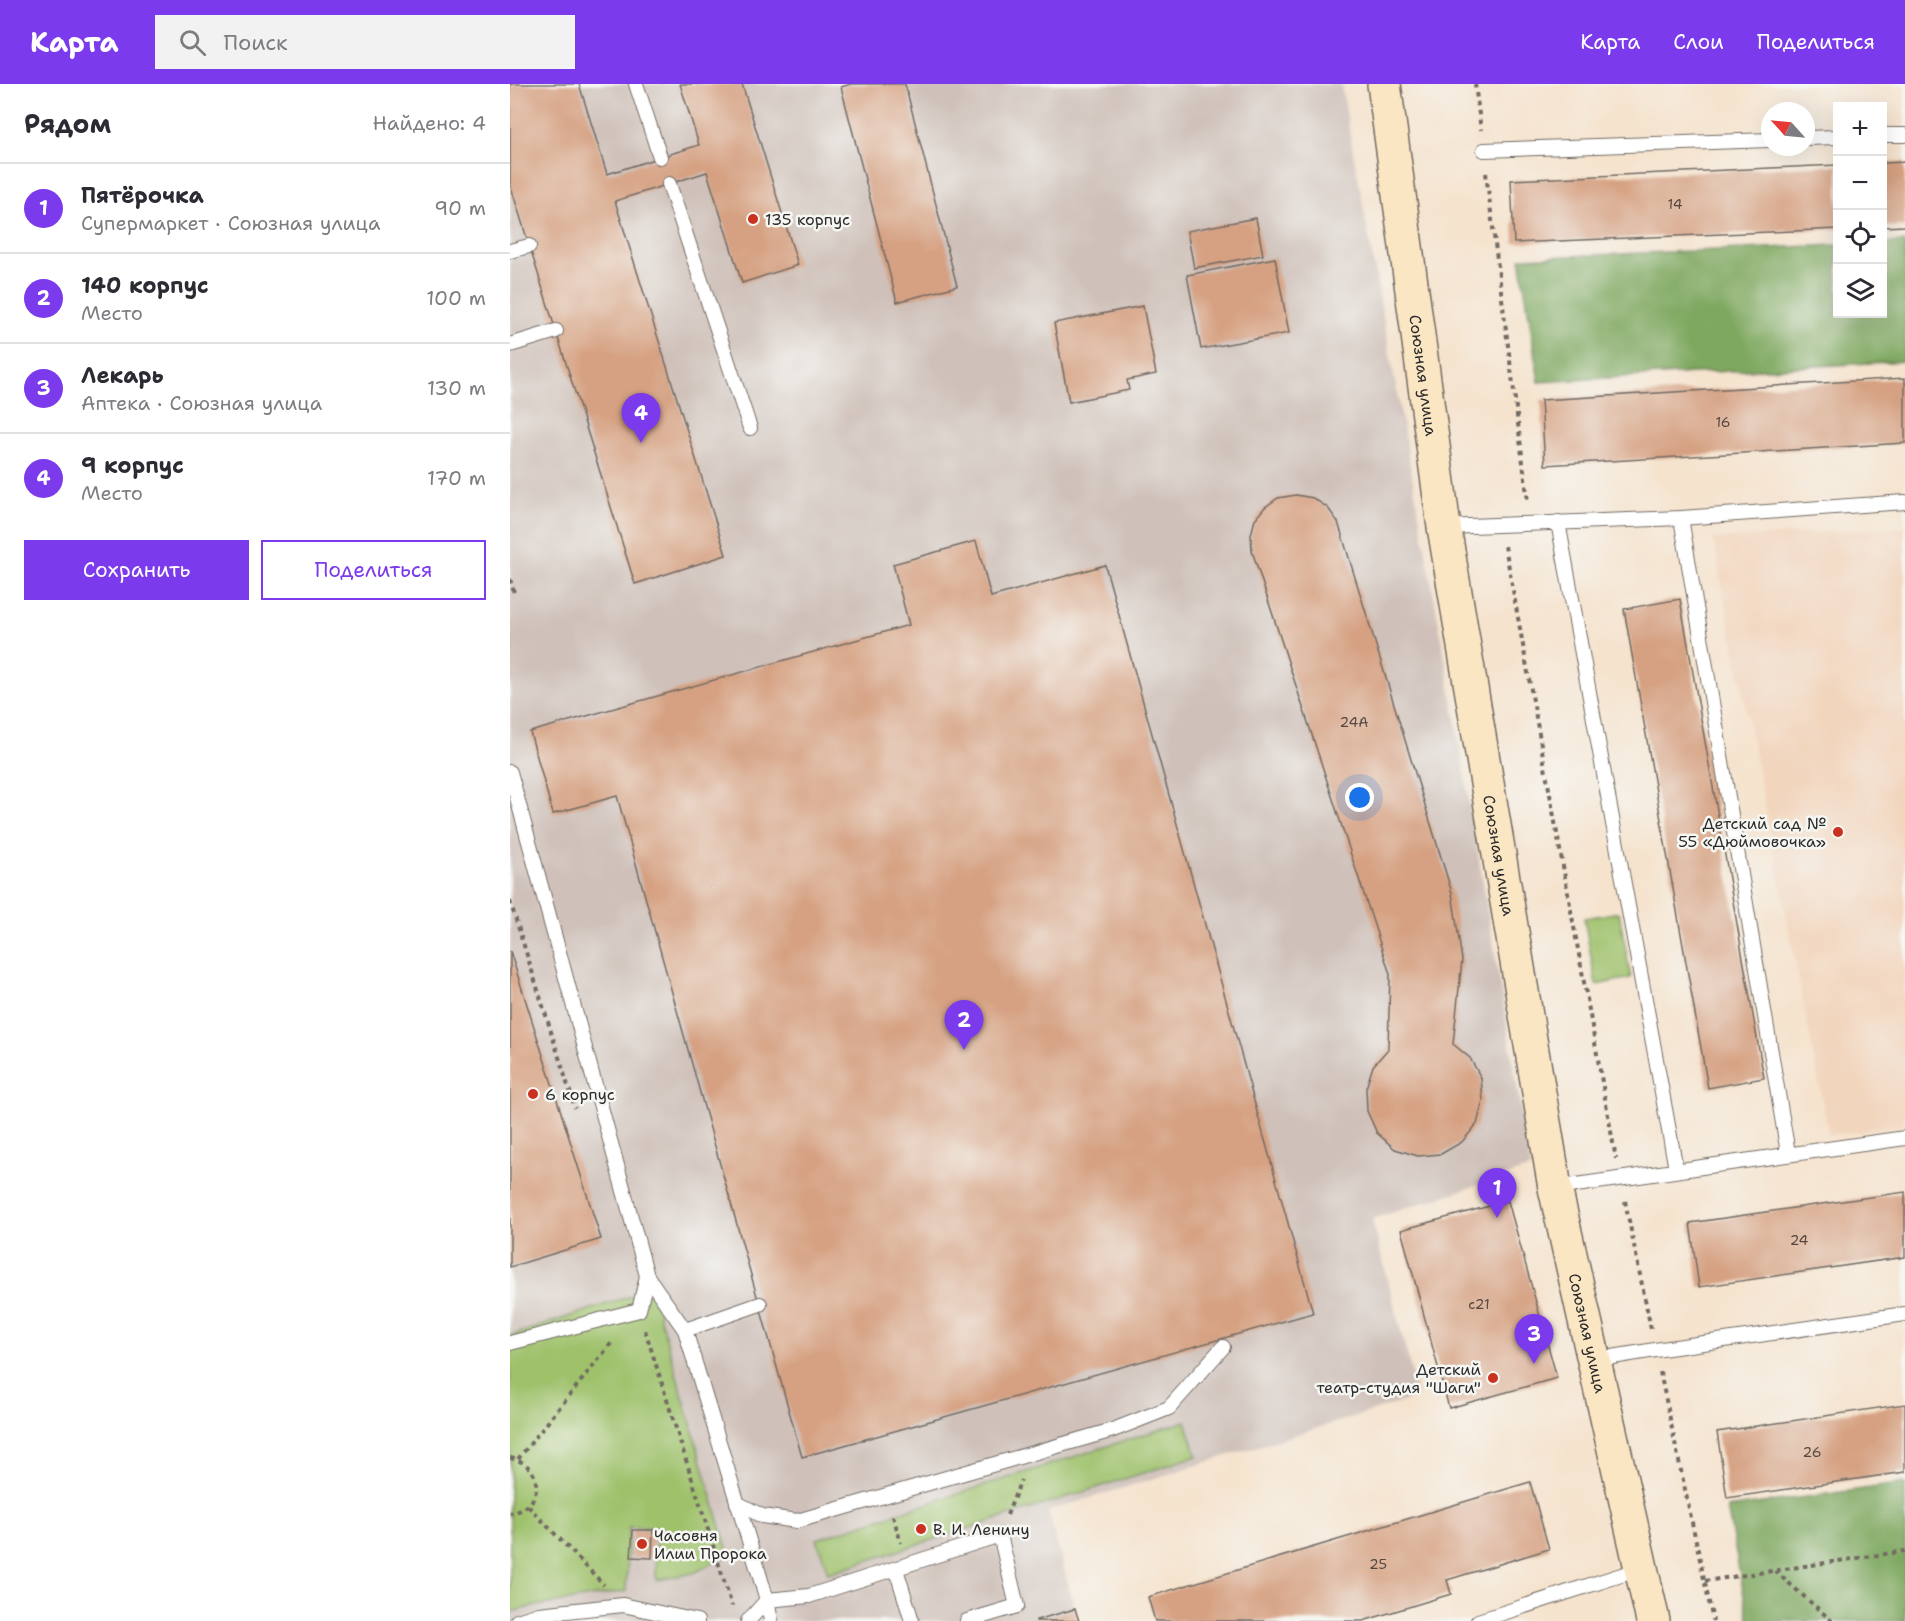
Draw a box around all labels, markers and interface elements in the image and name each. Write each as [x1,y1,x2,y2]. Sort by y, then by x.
search box [155,15,575,69]
text: Карта [30,23,119,61]
icon: search [176,26,209,59]
text: Поиск [224,28,288,57]
text: Карта [1580,28,1640,56]
text: Слои [1673,28,1724,56]
text: Поделиться [1757,28,1875,56]
north arrow [1761,102,1815,156]
map controls [1833,102,1887,318]
button: + [1833,102,1887,156]
text: Рядом [24,106,111,141]
text: Найдено: 4 [373,110,486,136]
button: − [1833,156,1887,210]
text: Пятёрочка [81,181,204,210]
text: 1 [39,195,48,221]
text: 90 m [434,195,486,221]
house number: 14 [1667,195,1683,213]
place label: 135 корпус [765,209,850,230]
text: Супермаркет · Союзная улица [81,210,380,236]
button: locate [1833,210,1887,264]
marker: 135 корпус [746,212,760,226]
button: layers [1833,264,1887,318]
text: 140 корпус [81,271,209,300]
text: 2 [37,285,51,311]
text: 100 m [426,285,486,311]
text: Место [81,300,143,326]
street label: Союзная улица [1405,313,1442,437]
text: Лекарь [81,361,164,390]
text: 3 [37,375,51,401]
text: 130 m [427,375,486,401]
text: Аптека · Союзная улица [81,390,322,416]
pin: 4 [622,394,660,443]
house number: 16 [1715,413,1731,431]
text: 9 корпус [81,451,184,480]
text: 4 [37,465,51,491]
text: 170 m [427,465,486,491]
text: Место [81,480,143,506]
button: Сохранить [24,540,249,600]
button: Поделиться [261,540,486,600]
house number: 24A [1340,713,1368,731]
your location [1345,783,1374,812]
street label: Союзная улица [1479,793,1520,917]
place label: Детский сад № 55 «Дюймовочка» [1678,813,1826,852]
marker: Детский сад № 55 «Дюймовочка» [1831,825,1845,839]
pin: 2 [944,1000,984,1050]
place label: 6 корпус [545,1084,615,1105]
marker: 6 корпус [526,1087,540,1101]
pin: 1 [1478,1168,1516,1218]
house number: 24 [1790,1231,1809,1249]
street label: Союзная улица [1564,1271,1612,1395]
house number: с21 [1468,1295,1490,1313]
pin: 3 [1514,1314,1554,1364]
place label: Детский театр-студия "Шаги" [1316,1359,1481,1398]
marker: Детский театр-студия "Шаги" [1486,1371,1500,1385]
house number: 26 [1803,1443,1822,1461]
place label: В. И. Ленину [933,1519,1030,1540]
marker: В. И. Ленину [914,1522,928,1536]
place label: Часовня Илии Пророка [654,1525,767,1564]
marker: Часовня Илии Пророка [635,1537,649,1551]
house number: 25 [1369,1555,1387,1573]

